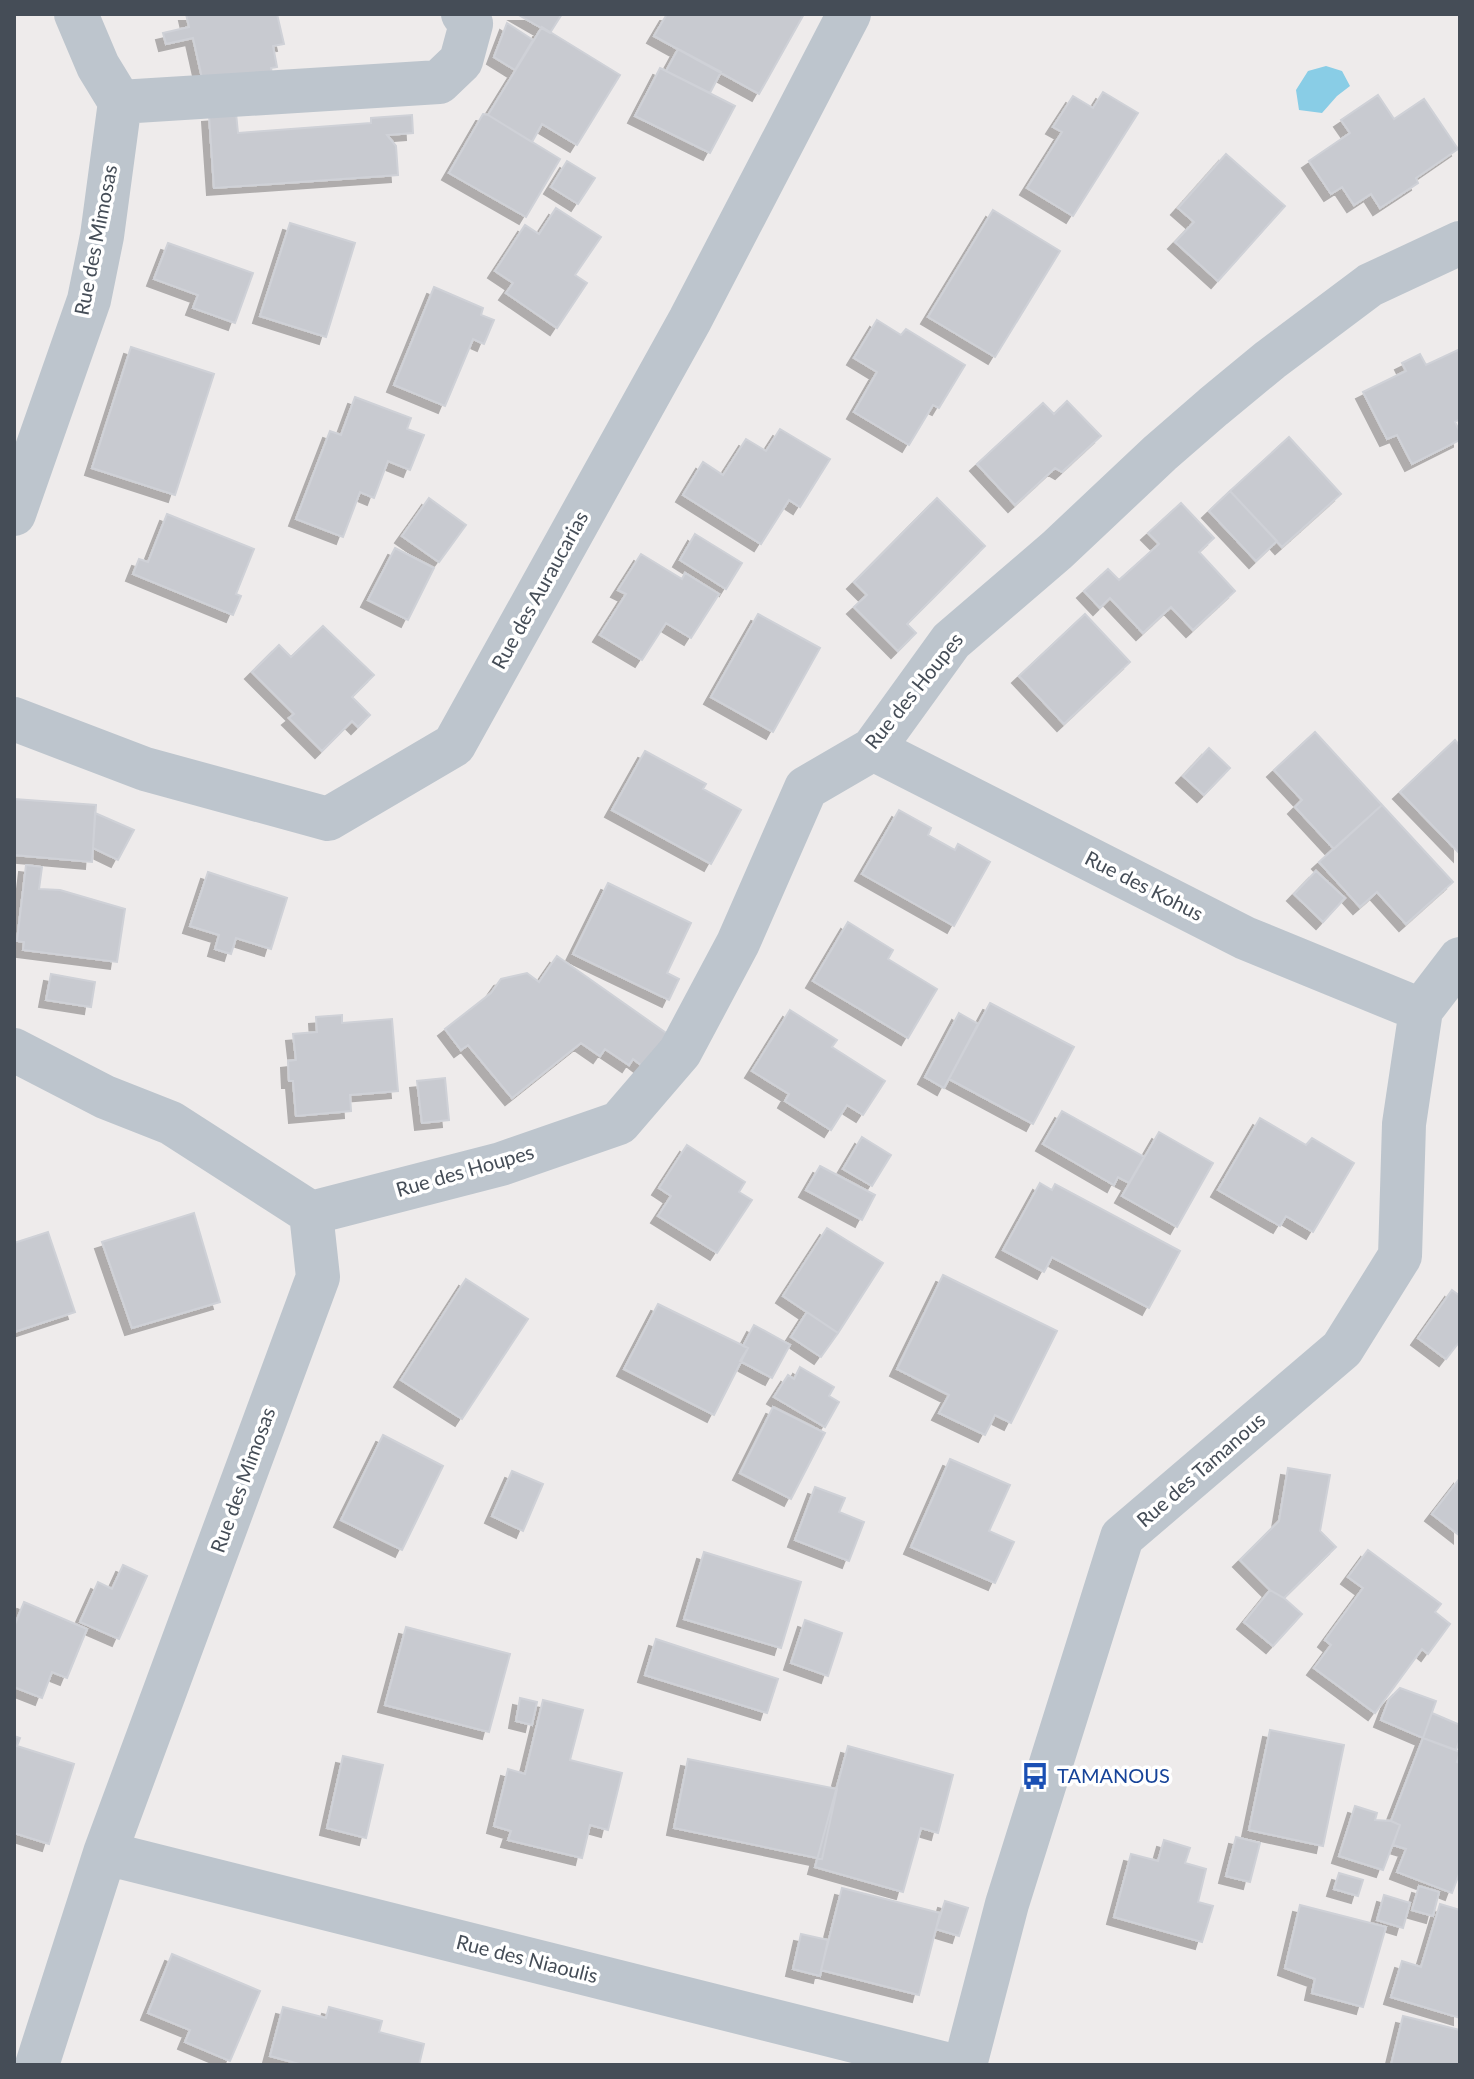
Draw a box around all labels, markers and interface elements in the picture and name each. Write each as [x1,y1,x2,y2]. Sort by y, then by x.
street label: Rue des Mimosas [69,163,121,317]
street label: Rue des Auraucarias [486,506,592,673]
street label: Rue des Houpes [859,627,967,753]
street label: Rue des Kohus [1081,845,1208,925]
street label: Rue des Houpes [393,1139,536,1201]
street label: Rue des Mimosas [205,1404,279,1556]
street label: Rue des Tamanous [1131,1407,1269,1531]
bus stop icon: TAMANOUS [1020,1761,1050,1791]
place label: TAMANOUS [1057,1763,1170,1787]
street label: Rue des Niaoulis [454,1929,601,1987]

